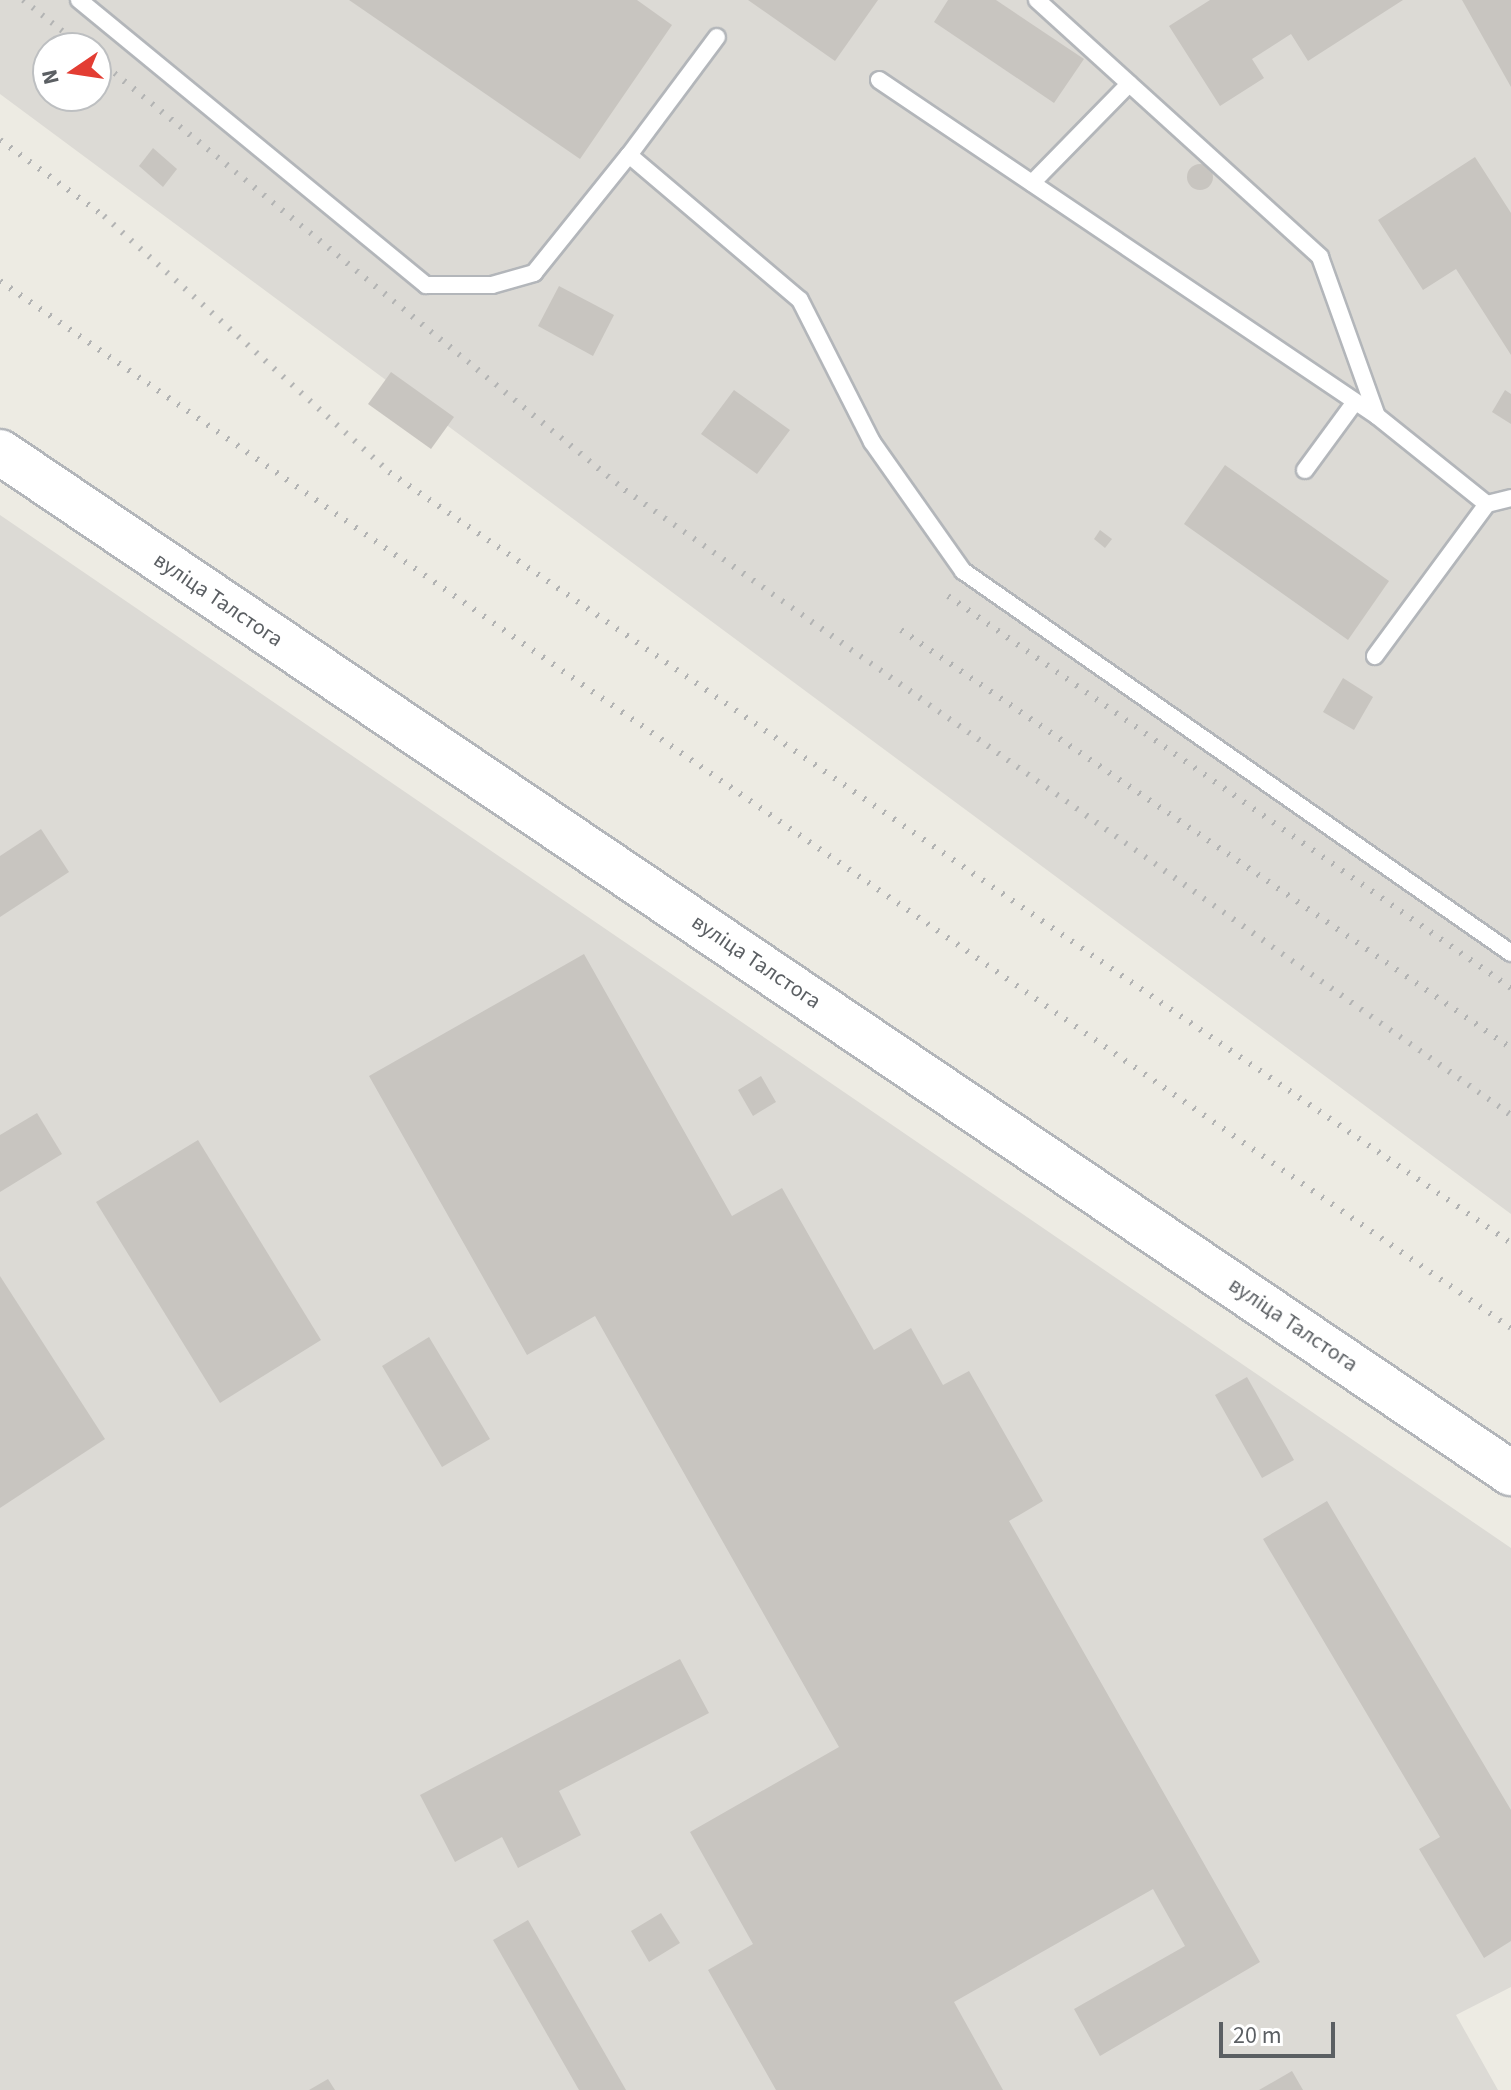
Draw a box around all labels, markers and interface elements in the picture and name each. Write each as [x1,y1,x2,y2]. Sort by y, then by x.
north arrow [32,32,112,112]
text: N [33,66,68,88]
street label: вуліца Талстога [148,547,288,653]
street label: вуліца Талстога [686,909,826,1015]
street label: вуліца Талстога [1223,1272,1363,1378]
scale bar [1223,2006,1339,2056]
text: 20 m [1233,2018,1282,2053]

